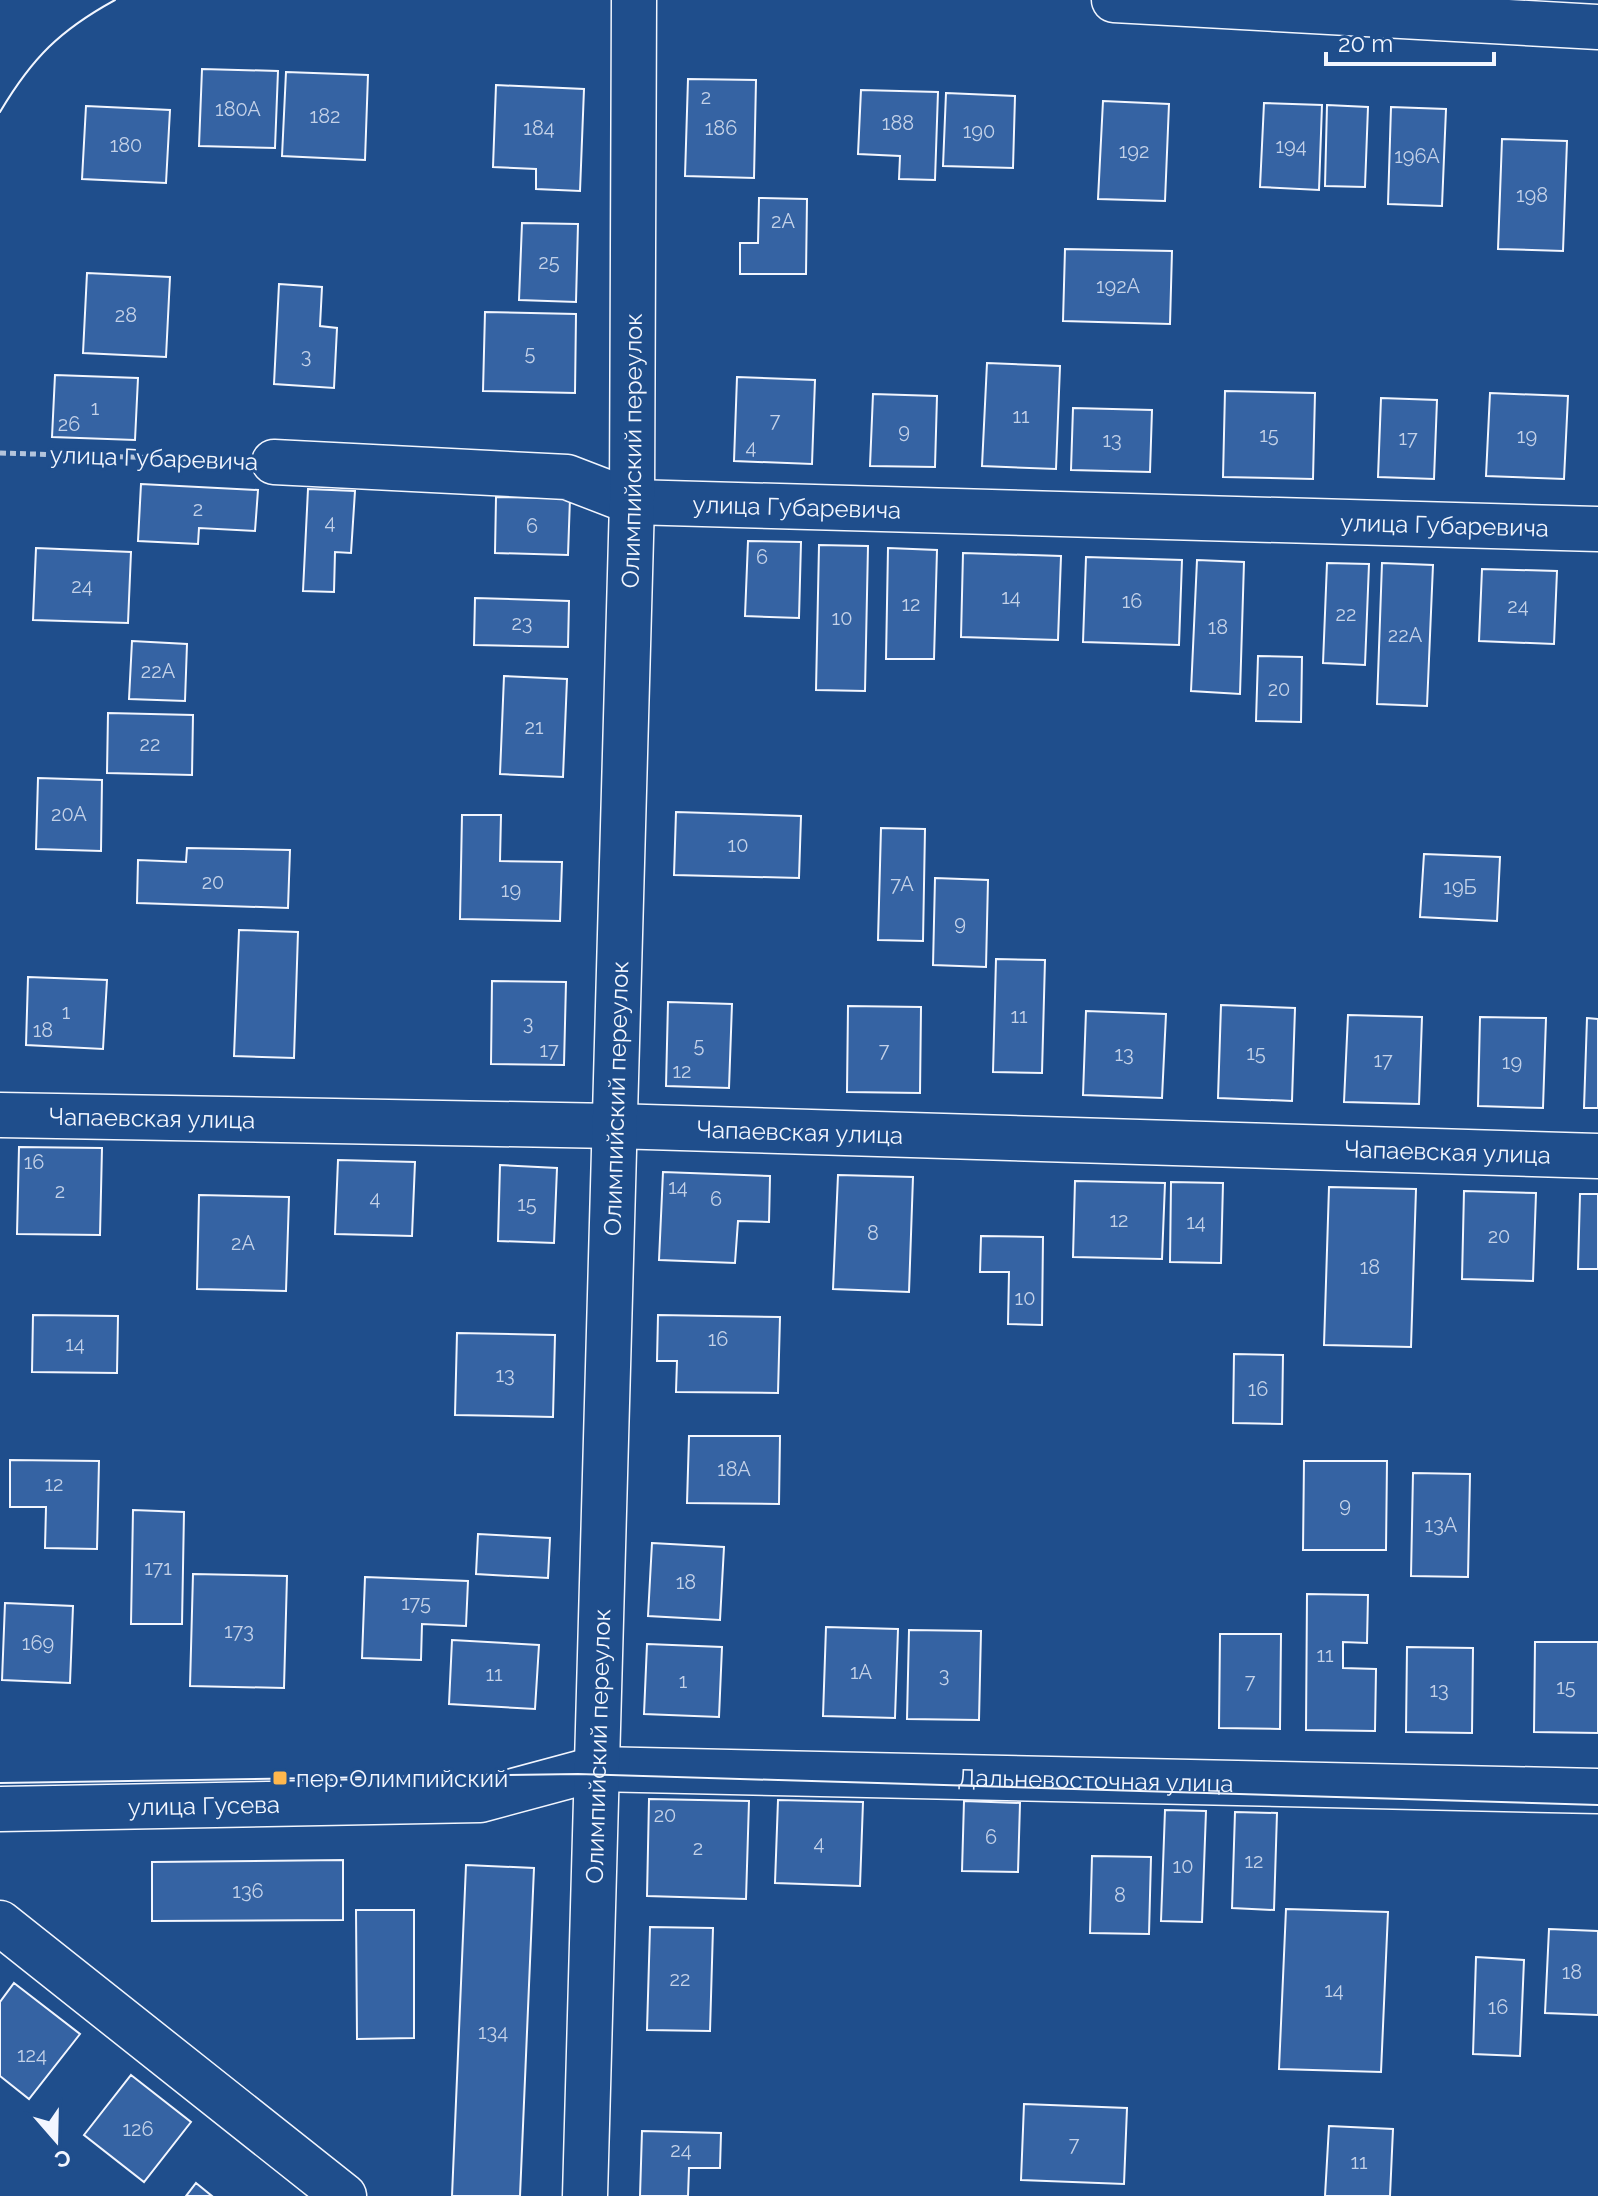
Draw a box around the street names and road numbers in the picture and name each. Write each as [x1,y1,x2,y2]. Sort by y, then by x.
street label: Олимпийский переулок [615,313,647,589]
street label: улица Губаревича [49,440,259,476]
street label: улица Губаревича [692,489,902,524]
street label: улица Губаревича [1340,507,1549,542]
street label: Олимпийский переулок [597,961,634,1236]
street label: Чапаевская улица [48,1101,256,1134]
street label: Чапаевская улица [696,1114,904,1149]
street label: Чапаевская улица [1344,1134,1551,1169]
street label: Олимпийский переулок [579,1608,616,1884]
street label: Дальневосточная улица [957,1762,1234,1798]
street label: улица Гусева [128,1789,280,1821]

